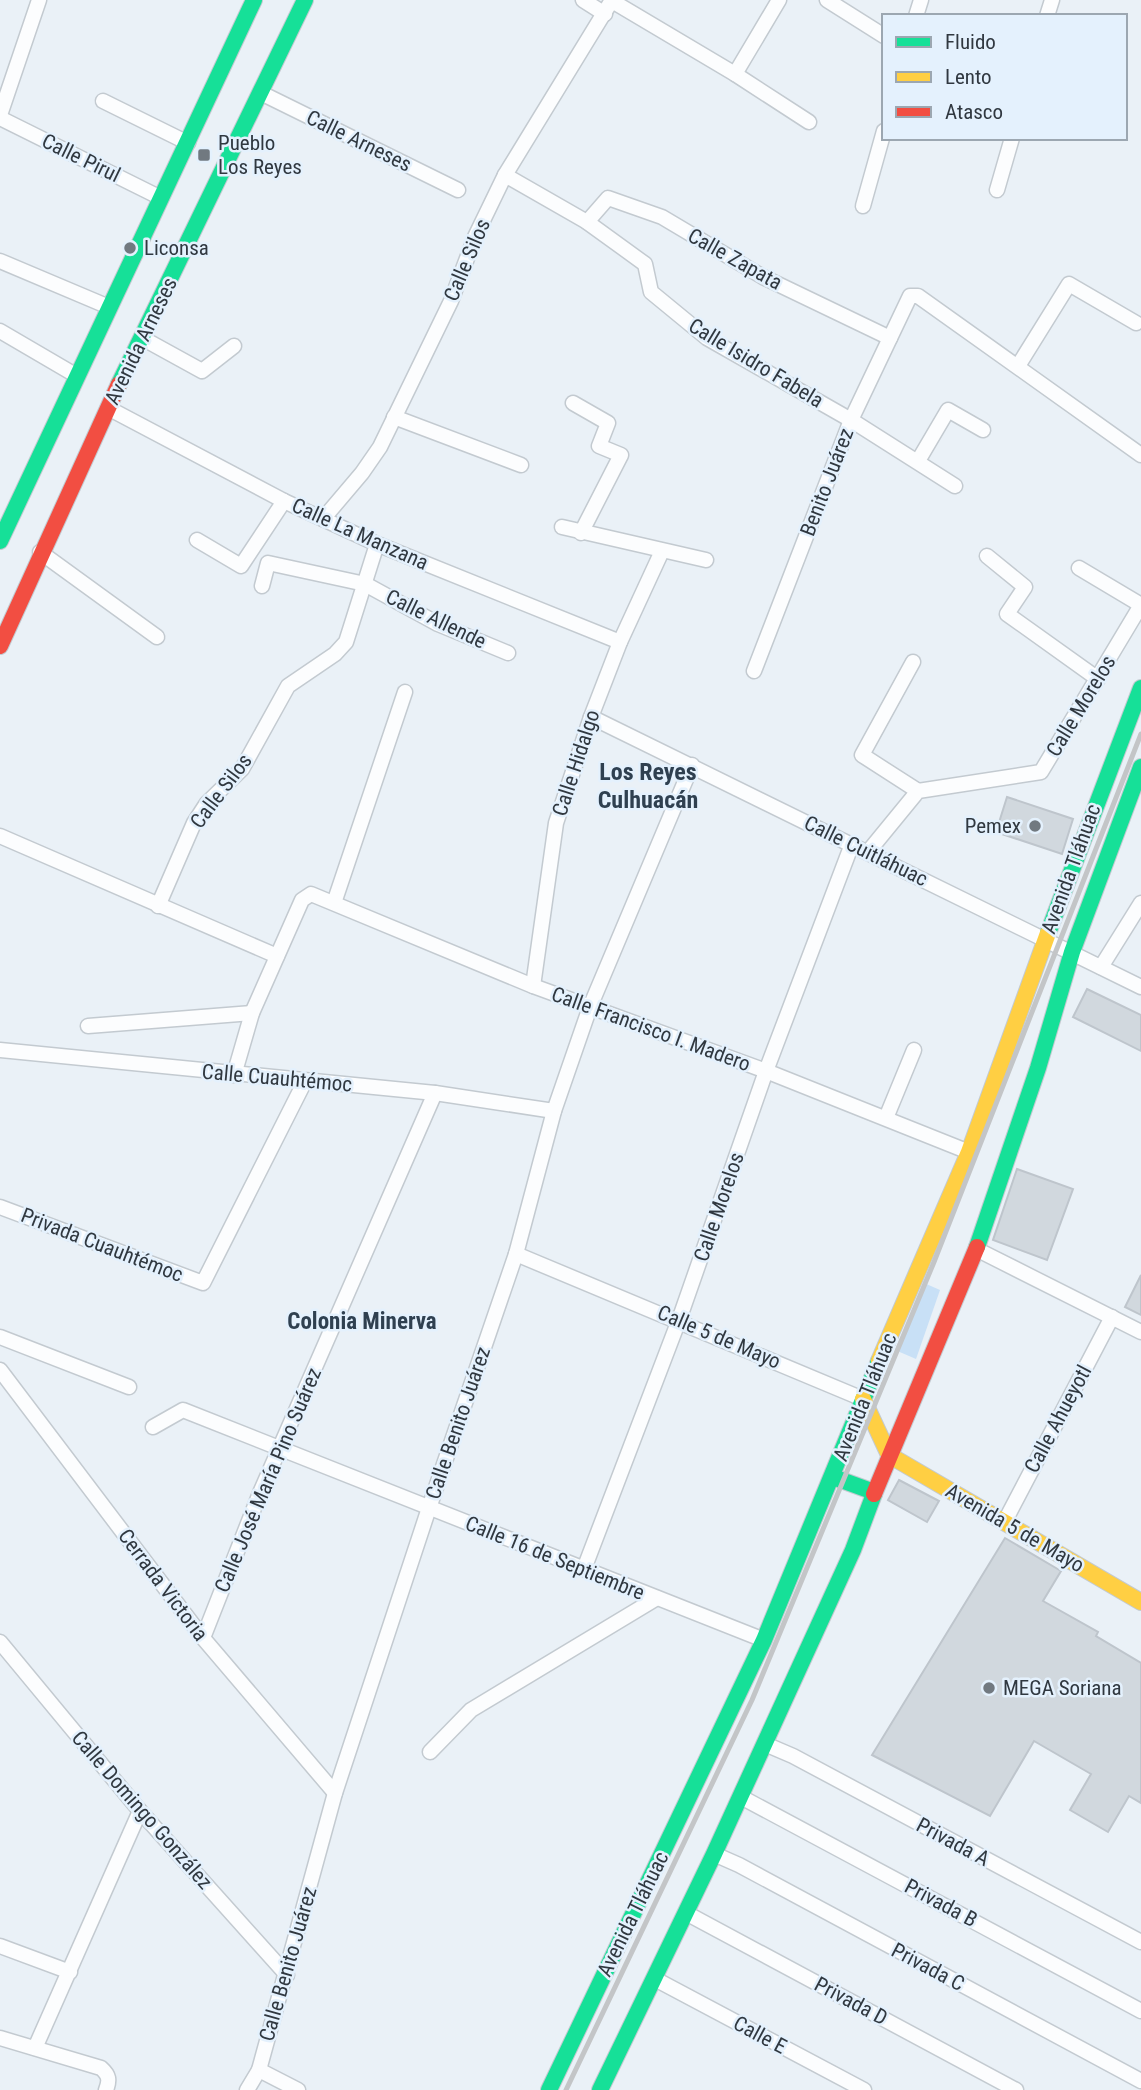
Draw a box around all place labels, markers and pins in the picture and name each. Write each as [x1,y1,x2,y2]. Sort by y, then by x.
place label: Pueblo Los Reyes [218,131,302,179]
marker: Pueblo Los Reyes [196,147,212,163]
place label: Liconsa [144,236,209,260]
marker: Liconsa [122,240,138,256]
place label: Pemex [965,814,1021,838]
marker: Pemex [1027,818,1043,834]
place label: MEGA Soriana [1003,1676,1122,1700]
marker: MEGA Soriana [981,1680,997,1696]

